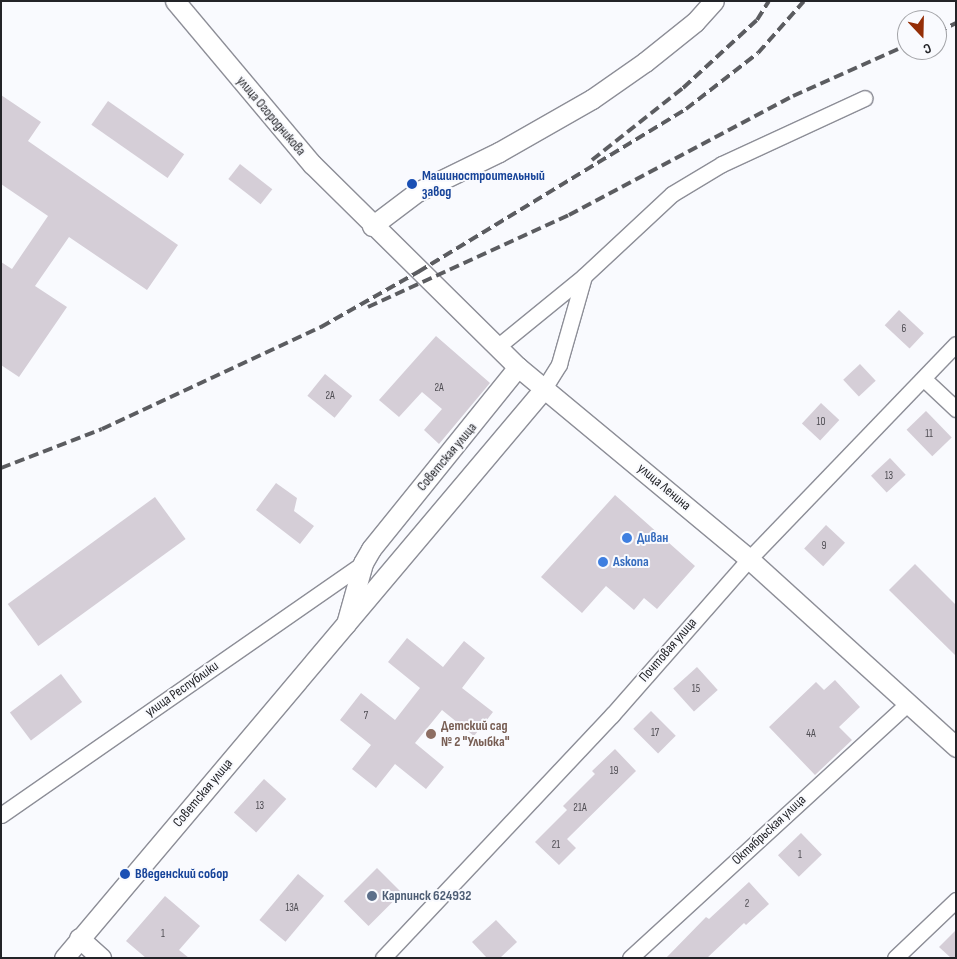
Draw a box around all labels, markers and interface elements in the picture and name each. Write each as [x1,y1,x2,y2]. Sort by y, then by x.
north arrow [897,10,947,60]
text: С [921,39,934,58]
street label: улица Огородникова [233,73,309,159]
place label: Машиностроительный завод [422,168,545,200]
marker: Машиностроительный завод [406,178,418,190]
house number: 6 [902,322,906,336]
house number: 2А [434,381,444,395]
house number: 2А [325,389,335,403]
house number: 10 [817,415,825,429]
street label: Советская улица [414,419,480,495]
house number: 11 [925,427,933,441]
street label: улица Ленина [634,460,694,514]
house number: 13 [885,469,893,483]
place label: Диван [637,530,668,546]
marker: Диван [621,532,633,544]
house number: 9 [822,539,826,553]
place label: Askona [613,554,649,570]
marker: Askona [597,556,609,568]
street label: Почтовая улица [636,614,700,686]
street label: улица Республики [142,658,222,720]
house number: 15 [692,682,700,696]
house number: 7 [364,709,368,723]
place label: Детский сад № 2 "Улыбка" [441,718,509,750]
house number: 17 [651,726,659,740]
house number: 4А [806,727,816,741]
marker: Детский сад № 2 "Улыбка" [425,728,437,740]
street label: Советская улица [170,755,236,831]
house number: 19 [610,764,618,778]
street label: Октябрьская улица [729,792,809,868]
house number: 13 [256,799,264,813]
house number: 21А [573,801,587,815]
house number: 21 [552,838,560,852]
house number: 1 [798,848,802,862]
place label: Введенский собор [135,866,228,882]
marker: Введенский собор [119,868,131,880]
place label: Карпинск 624932 [382,888,471,904]
marker: Карпинск 624932 [366,890,378,902]
house number: 2 [745,897,749,911]
house number: 13А [285,901,299,915]
house number: 1 [161,927,165,941]

